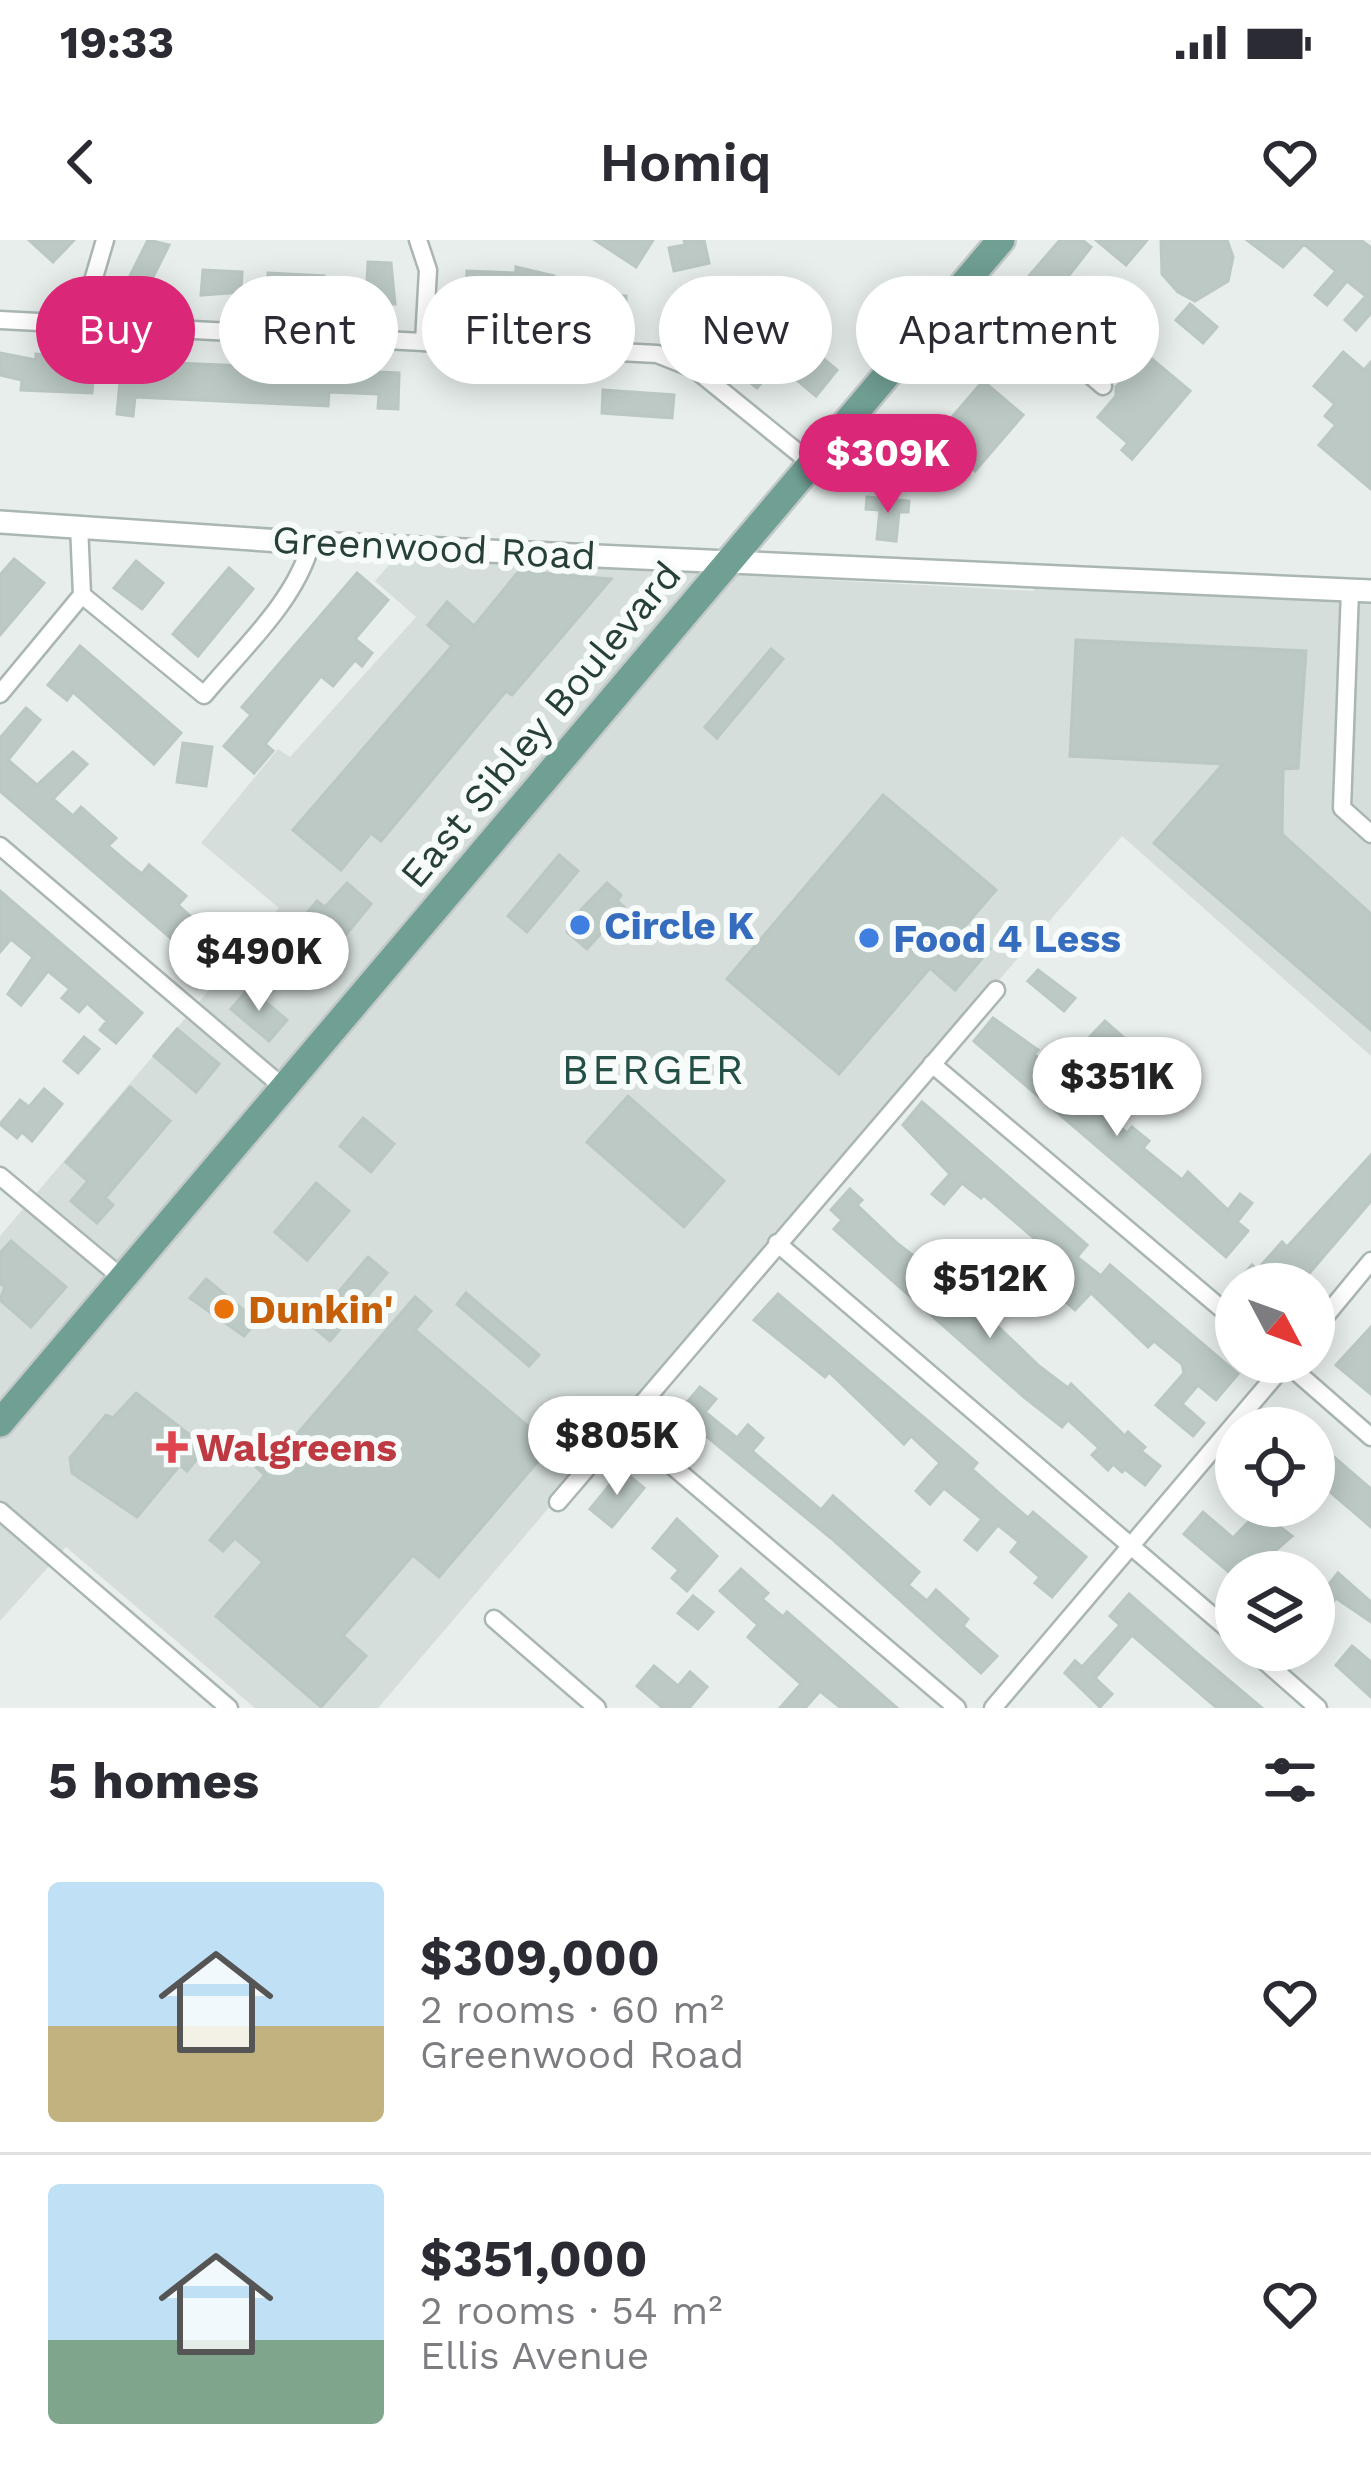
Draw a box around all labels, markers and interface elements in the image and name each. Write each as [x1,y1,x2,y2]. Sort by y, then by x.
text: 19:33 [60,16,174,69]
icon: back [48,129,114,195]
icon: heart [1257,129,1323,195]
text: Homiq [599,131,772,194]
chip: Buy [36,276,195,384]
chip: Rent [219,276,398,384]
chip: Filters [422,276,635,384]
chip: New [659,276,832,384]
chip: Apartment [856,276,1159,384]
pin: $309K [804,414,972,516]
text: $309K [826,430,950,475]
street label: Greenwood Road [271,517,597,578]
street label: East Sibley Boulevard [391,552,690,896]
place label: Circle K [604,903,754,948]
pin: $490K [175,912,343,1014]
marker: Circle K [567,912,593,938]
place label: Food 4 Less [893,916,1121,961]
marker: Food 4 Less [856,925,882,951]
text: $490K [196,928,322,973]
pin: $351K [1033,1037,1201,1139]
district label: BERGER [561,1045,747,1094]
text: $351K [1060,1053,1174,1098]
pin: $512K [906,1239,1074,1341]
text: $512K [933,1255,1047,1300]
north arrow [1215,1263,1335,1383]
map controls [1215,1263,1335,1671]
place label: Dunkin' [248,1287,394,1332]
marker: Dunkin' [211,1296,237,1322]
pin: $805K [533,1396,701,1498]
button: locate [1215,1407,1335,1527]
text: $805K [555,1412,679,1457]
place label: Walgreens [196,1425,397,1470]
marker: Walgreens [159,1434,185,1460]
button: layers [1215,1551,1335,1671]
icon: filters [1257,1747,1323,1813]
text: 5 homes [48,1751,259,1810]
text: $309,000 [420,1928,660,1987]
icon: home [144,1930,288,2074]
icon: heart [1257,1969,1323,2035]
text: 2 rooms · 60 m² [420,1987,724,2032]
text: Greenwood Road [420,2032,744,2077]
text: $351,000 [420,2229,647,2288]
icon: home [144,2232,288,2376]
icon: heart [1257,2271,1323,2337]
text: 2 rooms · 54 m² [420,2288,722,2333]
text: Ellis Avenue [420,2333,649,2378]

